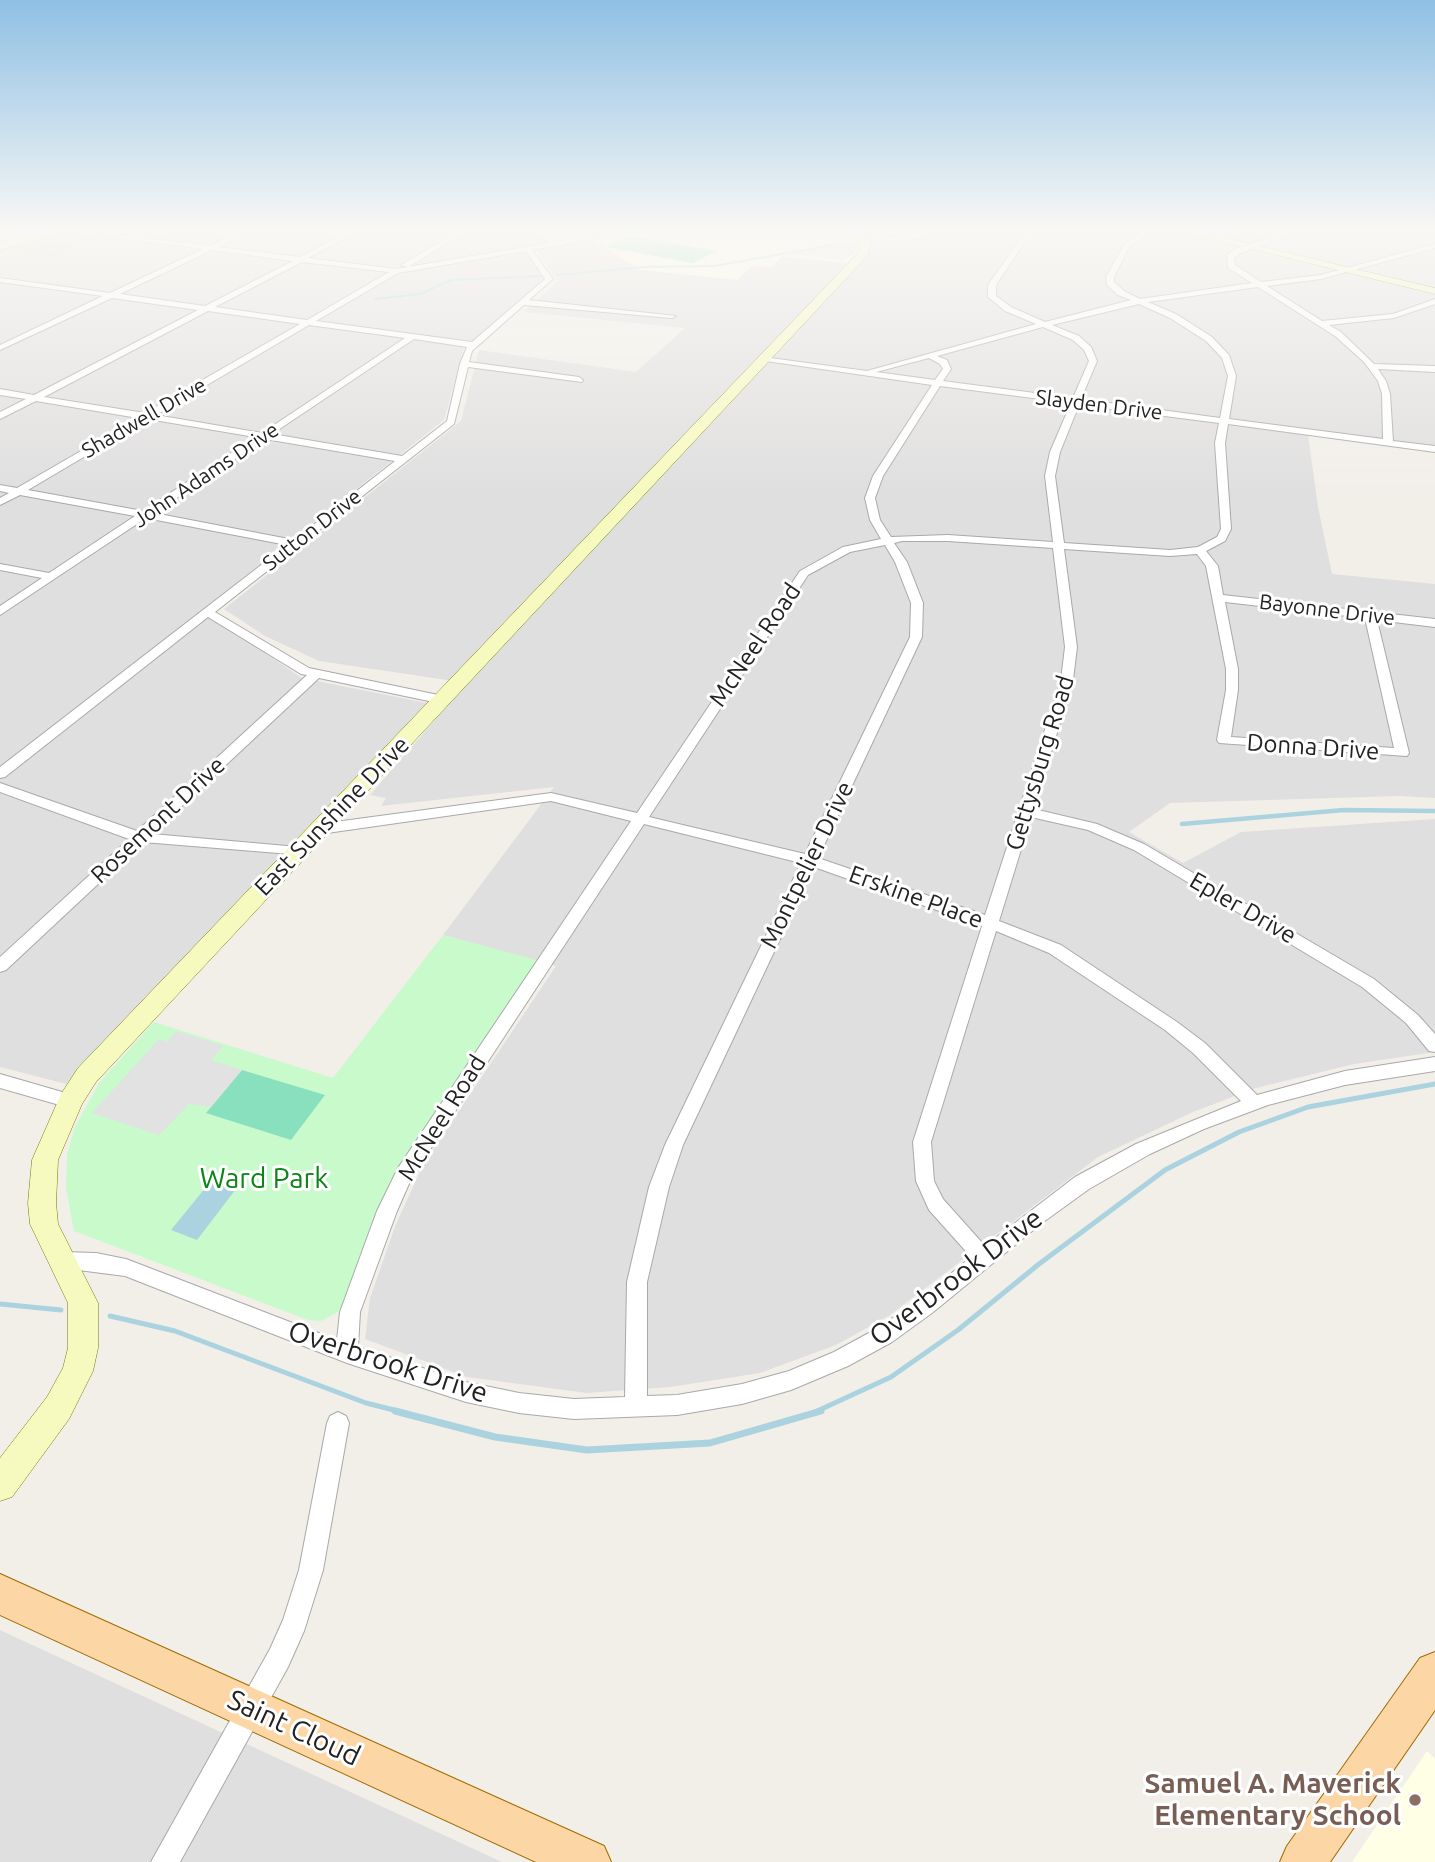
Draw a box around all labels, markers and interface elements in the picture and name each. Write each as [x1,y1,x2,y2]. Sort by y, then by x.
street label: Shadwell Drive [77,372,211,464]
street label: Slayden Drive [1034,385,1164,425]
street label: John Adams Drive [129,417,283,533]
street label: Sutton Drive [258,484,366,576]
street label: McNeel Road [703,578,807,712]
street label: Bayonne Drive [1258,589,1396,631]
street label: Gettysburg Road [1000,672,1080,854]
street label: Donna Drive [1246,728,1380,766]
street label: East Sunshine Drive [249,730,415,902]
street label: Rosemont Drive [85,751,231,889]
street label: Montpelier Drive [754,777,860,953]
street label: Erskine Place [845,859,987,935]
street label: Epler Drive [1185,866,1301,950]
street label: McNeel Road [392,1050,492,1186]
park label: Ward Park [200,1162,328,1196]
street label: Overbrook Drive [863,1201,1049,1353]
street label: Overbrook Drive [284,1314,492,1410]
street label: Saint Cloud [222,1683,366,1773]
place label: Samuel A. Maverick Elementary School [1144,1767,1401,1833]
marker: Samuel A. Maverick Elementary School [1407,1792,1423,1808]

